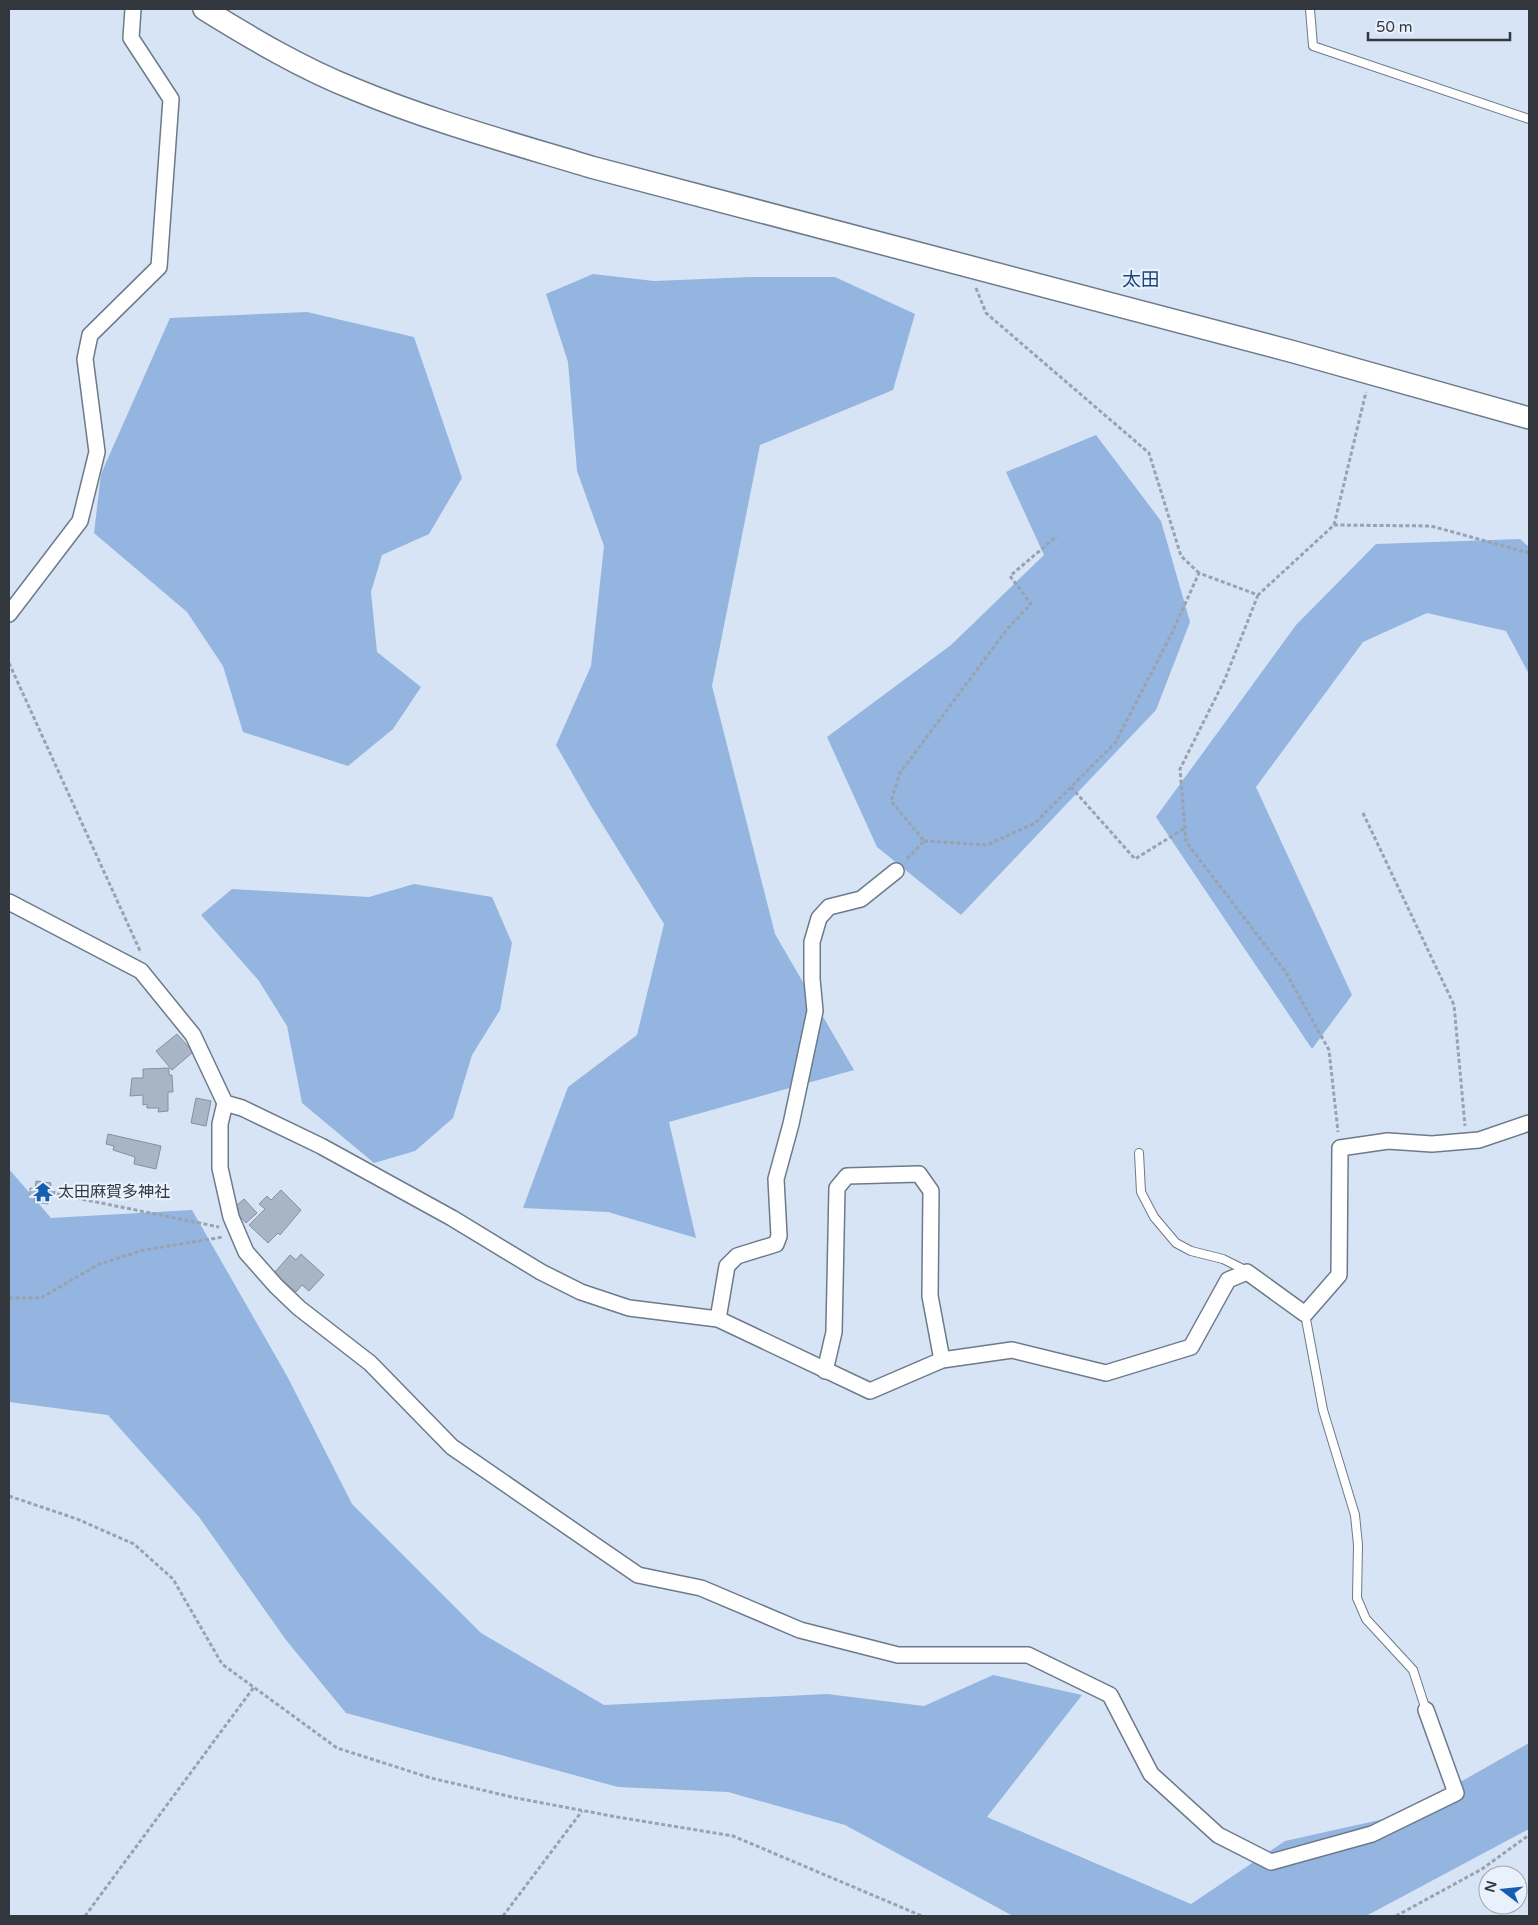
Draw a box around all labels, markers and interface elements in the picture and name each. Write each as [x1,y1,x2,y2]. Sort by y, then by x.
scale bar [1368,10,1510,42]
text: 50 m [1376,18,1413,36]
district label: 太田 [1122,269,1160,291]
temple icon: 太田麻賀多神社 [32,1181,54,1203]
place label: 太田麻賀多神社 [58,1182,170,1202]
north arrow [1478,1865,1528,1915]
text: N [1481,1879,1501,1894]

